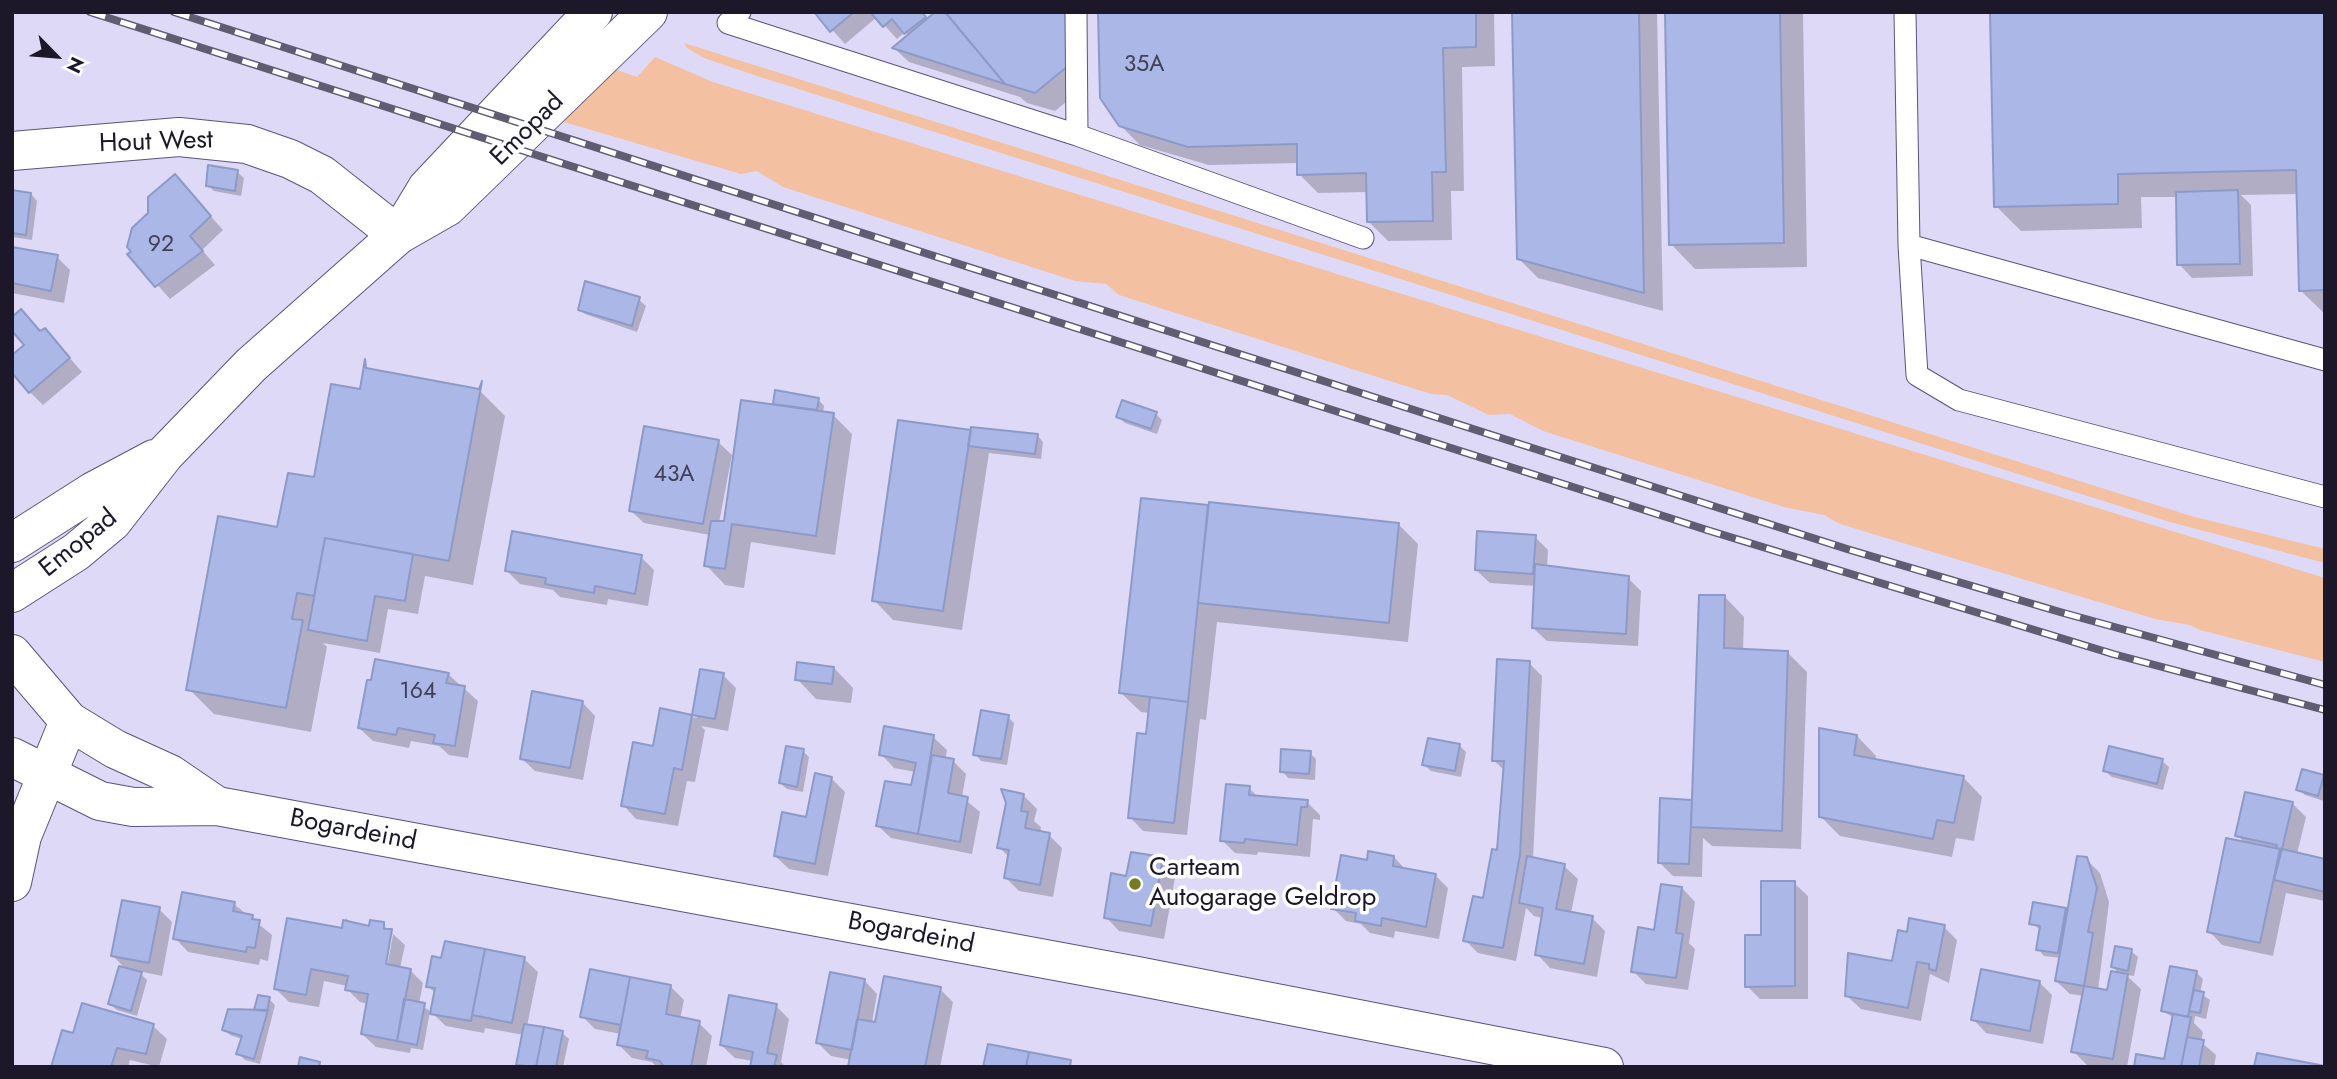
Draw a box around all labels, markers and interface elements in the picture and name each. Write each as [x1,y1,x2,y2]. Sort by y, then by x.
north arrow [21,21,91,91]
house number: 35A [1124,51,1164,79]
text: N [60,53,91,78]
street label: Emopad [485,87,571,173]
street label: Hout West [98,125,214,161]
house number: 92 [148,231,174,259]
house number: 43A [654,461,694,489]
street label: Emopad [34,503,124,585]
house number: 164 [399,678,437,706]
street label: Bogardeind [287,803,419,859]
place label: Carteam Autogarage Geldrop [1149,853,1376,914]
marker: Carteam Autogarage Geldrop [1127,876,1143,892]
street label: Bogardeind [845,906,977,962]

